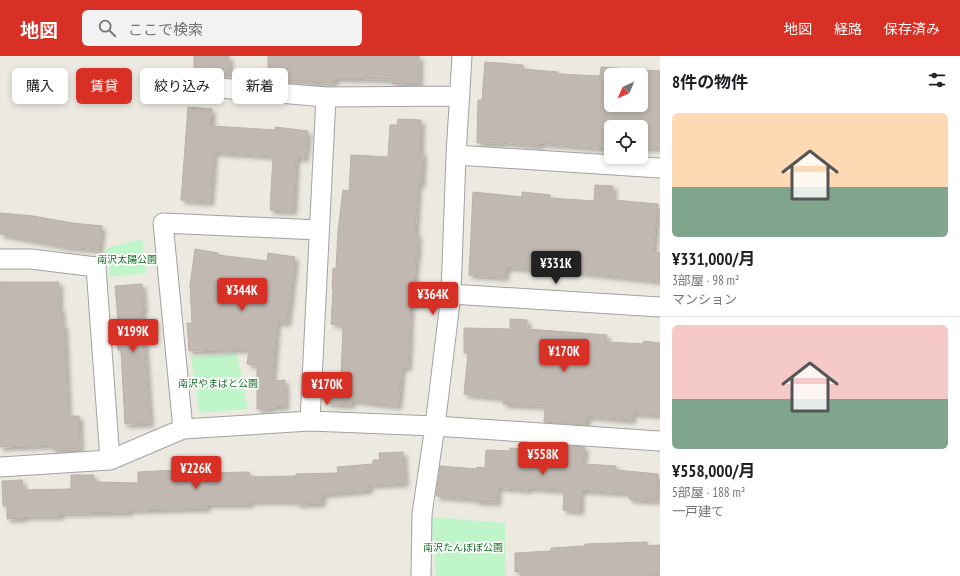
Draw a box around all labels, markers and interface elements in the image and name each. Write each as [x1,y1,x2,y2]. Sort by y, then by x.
search box [82,10,362,46]
icon: search [96,17,118,39]
text: 地図 [20,18,58,42]
text: ここで検索 [128,20,203,39]
text: 地図 [784,20,812,38]
text: 経路 [834,20,862,38]
text: 保存済み [884,20,940,38]
chip: 購入 [12,68,68,104]
chip: 賃貸 [76,68,132,104]
chip: 絞り込み [140,68,224,104]
chip: 新着 [232,68,288,104]
north arrow [604,68,648,112]
map controls [604,68,648,164]
icon: filters [926,69,948,91]
text: 8件の物件 [672,71,748,93]
button: locate [604,120,648,164]
icon: home [774,139,846,211]
text: ¥331,000/月 [672,248,756,270]
pin: ¥331K [528,251,584,285]
park label: 南沢太陽公園 [97,253,157,266]
text: ¥331K [540,255,572,272]
text: 3部屋 · 98 m² [672,272,739,289]
pin: ¥344K [214,278,270,312]
text: ¥344K [226,282,258,299]
pin: ¥364K [405,282,461,316]
text: ¥364K [417,286,449,303]
text: マンション [672,291,737,308]
pin: ¥199K [105,319,161,353]
text: ¥199K [117,323,149,340]
pin: ¥170K [536,339,592,373]
text: ¥170K [548,343,580,360]
icon: home [774,351,846,423]
pin: ¥170K [299,372,355,406]
text: ¥170K [311,376,343,393]
park label: 南沢やまばと公園 [178,377,258,390]
pin: ¥558K [515,442,571,476]
text: ¥558K [527,446,559,463]
pin: ¥226K [168,456,224,490]
text: ¥226K [180,460,212,477]
text: ¥558,000/月 [672,460,756,482]
text: 5部屋 · 188 m² [672,484,745,501]
text: 一戸建て [672,503,724,520]
park label: 南沢たんぽぽ公園 [423,541,503,554]

